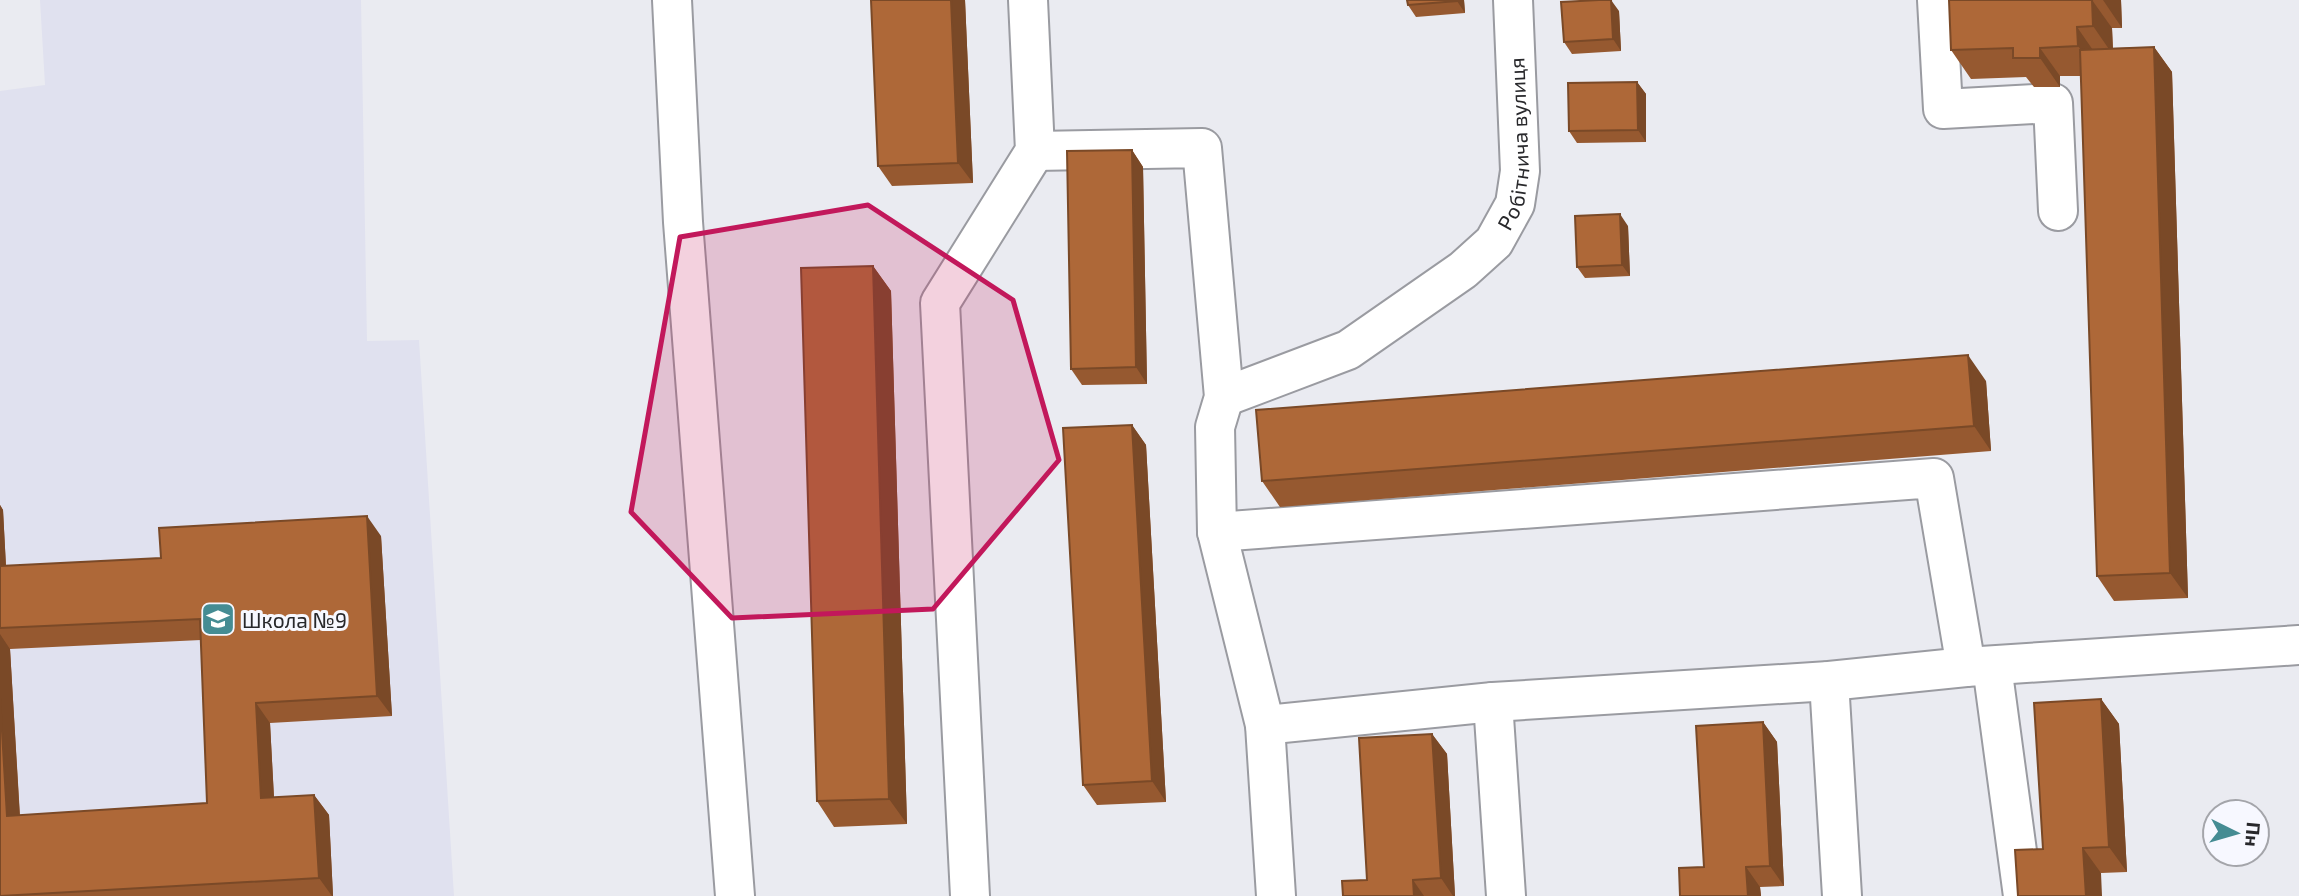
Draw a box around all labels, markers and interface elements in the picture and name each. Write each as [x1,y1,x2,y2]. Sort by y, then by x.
street label: Робітнича вулиця [1491,57,1533,234]
school or university icon: Школа №9 [199,600,237,638]
place label: Школа №9 [242,607,347,632]
north arrow [2201,798,2271,868]
text: Пн [2241,821,2266,848]

